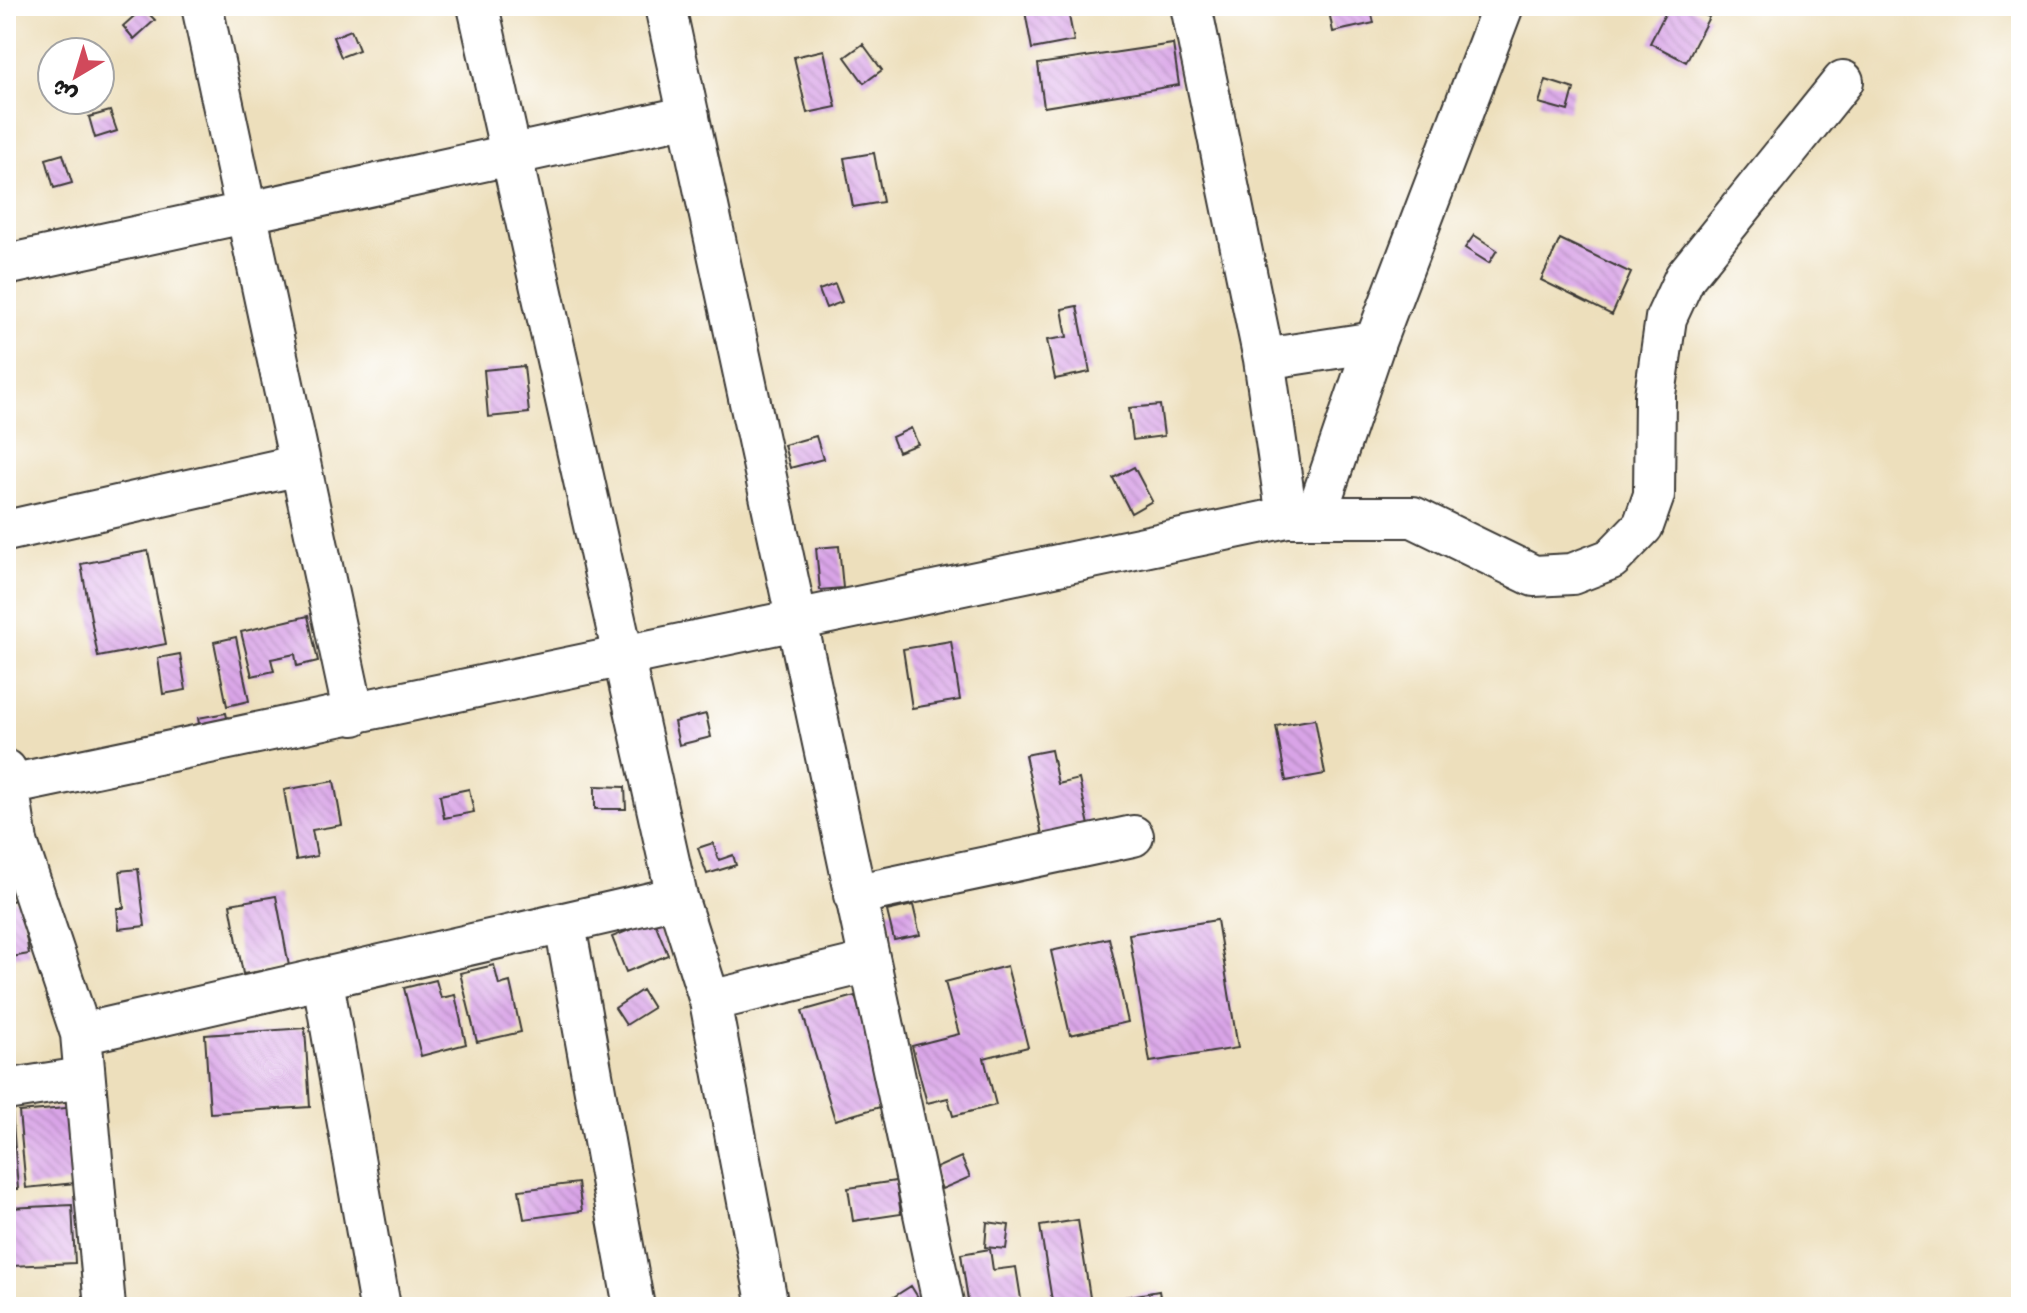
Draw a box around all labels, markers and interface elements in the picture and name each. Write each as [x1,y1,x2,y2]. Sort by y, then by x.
north arrow [36,36,116,116]
text: ش [43,72,82,113]

